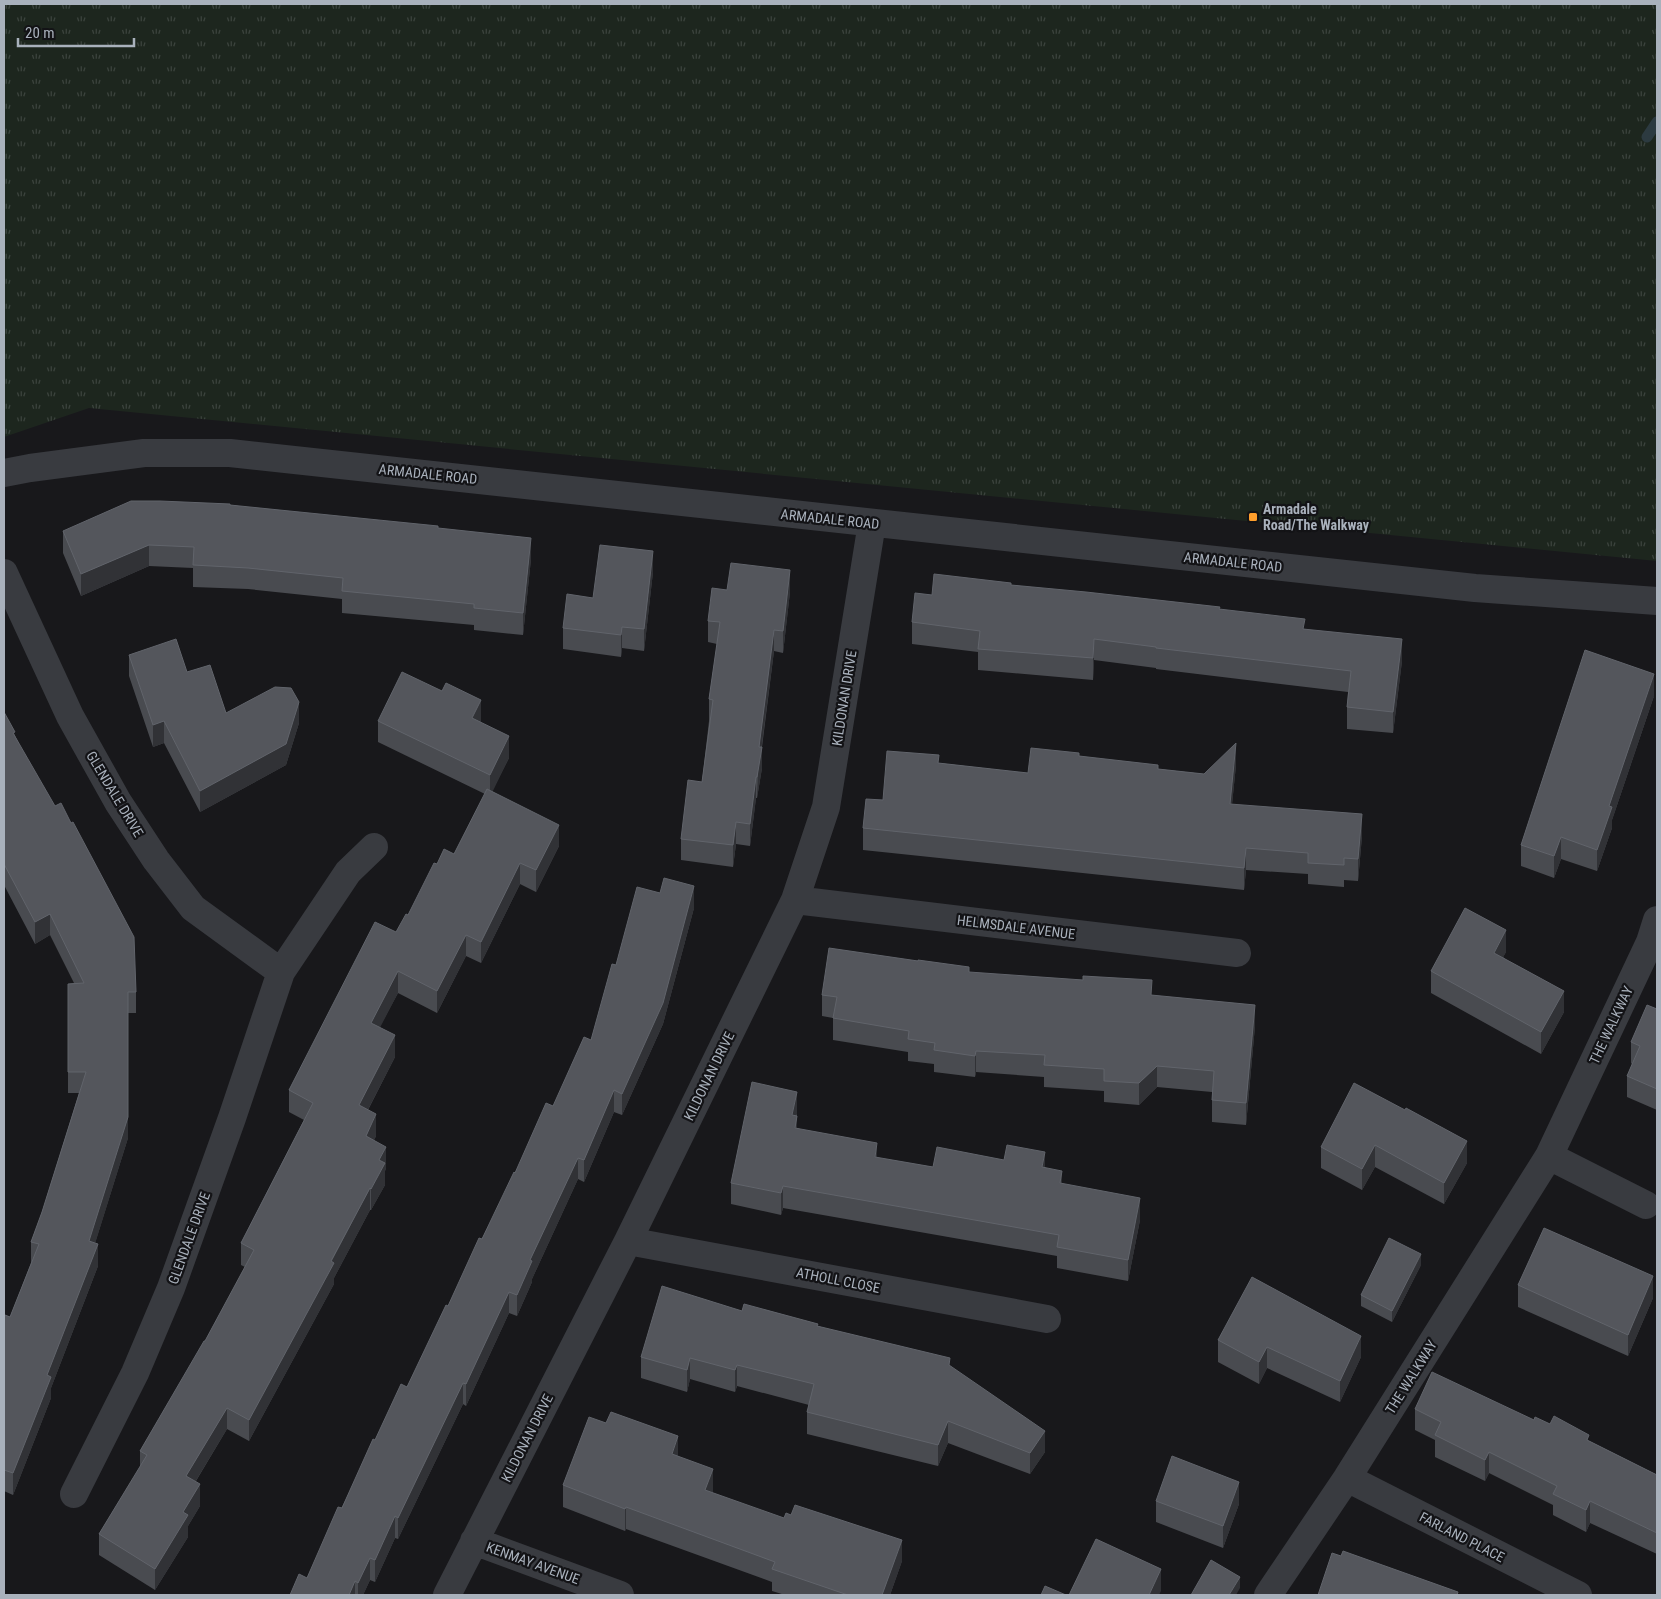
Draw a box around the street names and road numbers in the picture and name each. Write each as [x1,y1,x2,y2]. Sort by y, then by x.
street label: ARMADALE ROAD [378,461,478,487]
street label: ARMADALE ROAD [780,506,880,532]
street label: ARMADALE ROAD [1183,549,1283,575]
street label: KILDONAN DRIVE [829,649,859,747]
street label: GLENDALE DRIVE [83,748,147,840]
street label: HELMSDALE AVENUE [956,912,1076,942]
street label: THE WALKWAY [1586,983,1636,1066]
street label: KILDONAN DRIVE [681,1029,737,1123]
street label: GLENDALE DRIVE [165,1190,213,1286]
street label: ATHOLL CLOSE [795,1264,881,1296]
street label: THE WALKWAY [1382,1337,1440,1417]
street label: KILDONAN DRIVE [498,1391,556,1485]
street label: FARLAND PLACE [1417,1509,1507,1565]
street label: KENMAY AVENUE [484,1539,582,1587]

